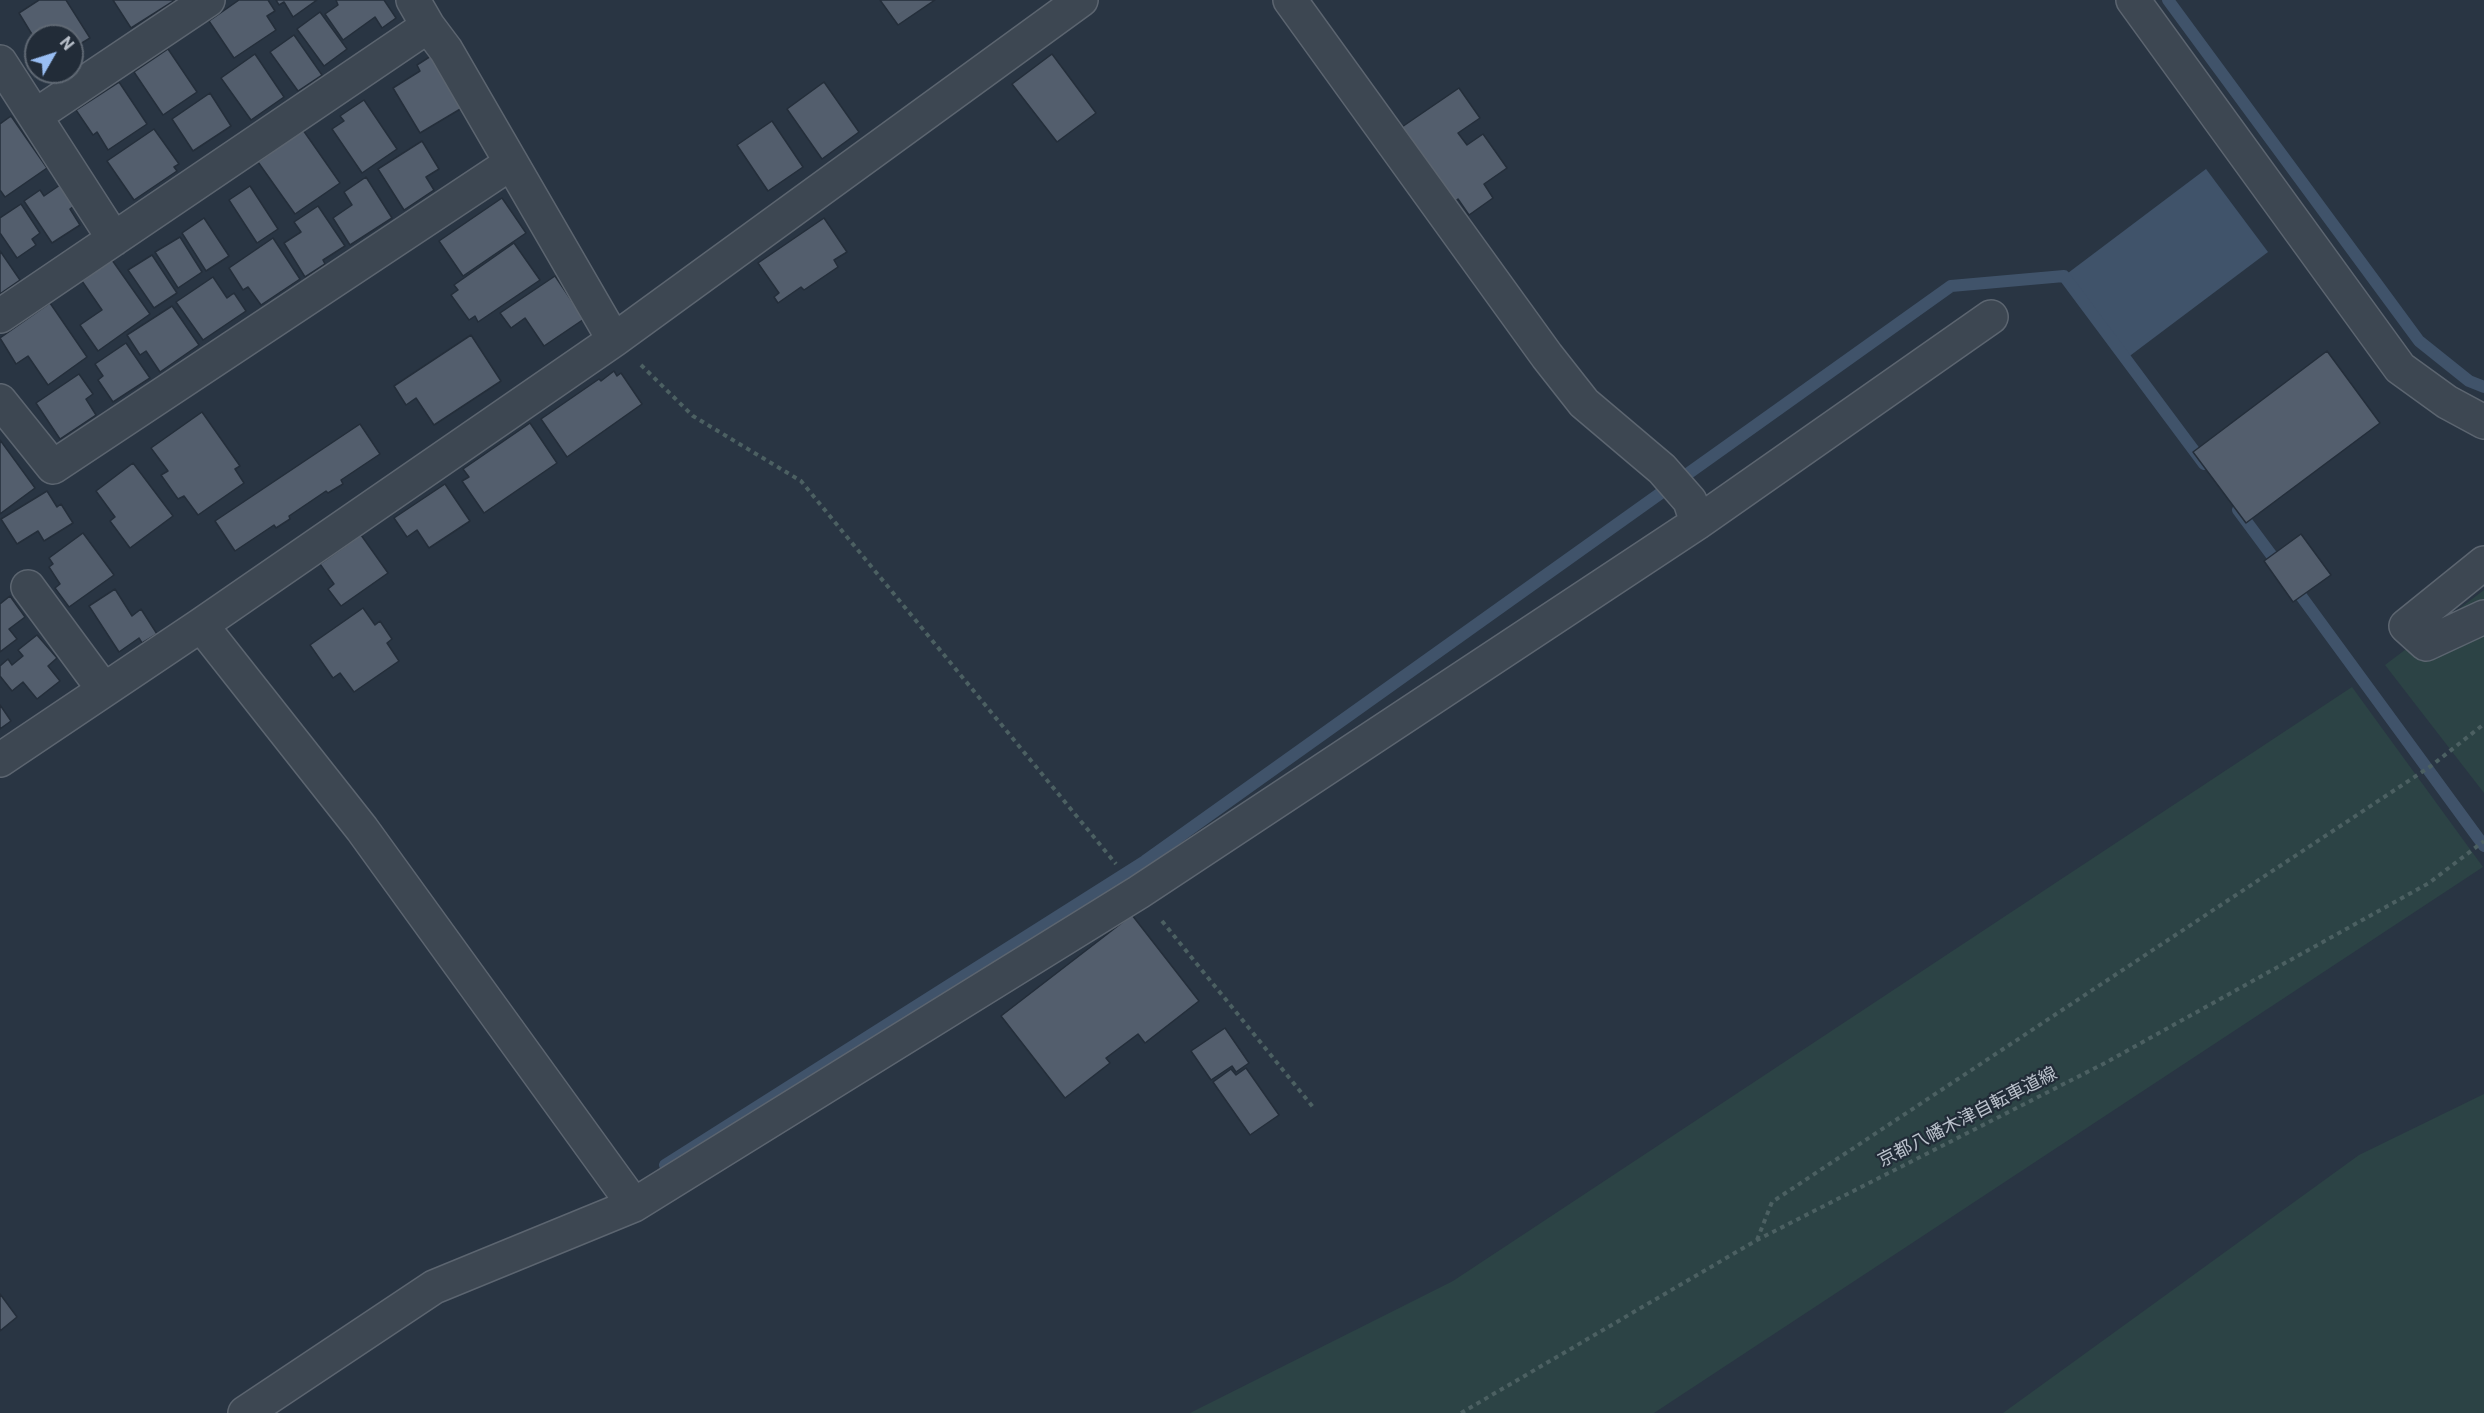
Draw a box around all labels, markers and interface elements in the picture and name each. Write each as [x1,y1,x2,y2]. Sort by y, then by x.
north arrow [24,24,84,84]
text: N [56,33,78,54]
street label: 京都八幡木津自転車道線 [1875,1063,2061,1173]

